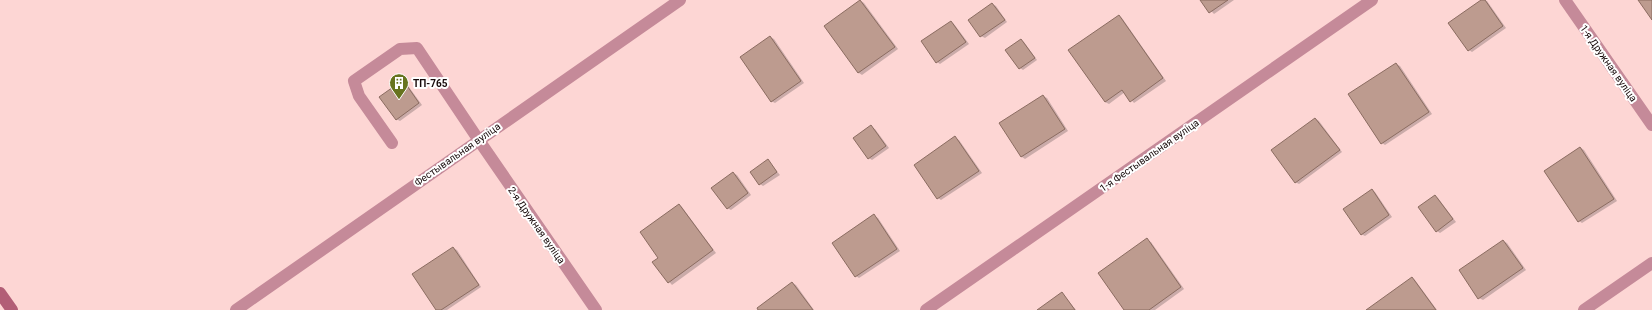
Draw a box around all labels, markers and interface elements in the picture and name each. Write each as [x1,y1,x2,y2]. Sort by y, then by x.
street label: 1-я Дружная вуліца [1578,23,1639,104]
building icon: ТП-765 [388,72,410,100]
place label: ТП-765 [413,78,448,89]
street label: 1-я Фестывальная вуліца [1097,116,1201,194]
street label: Фестывальная вуліца [412,120,502,188]
street label: 2-я Дружная вуліца [506,185,567,266]

